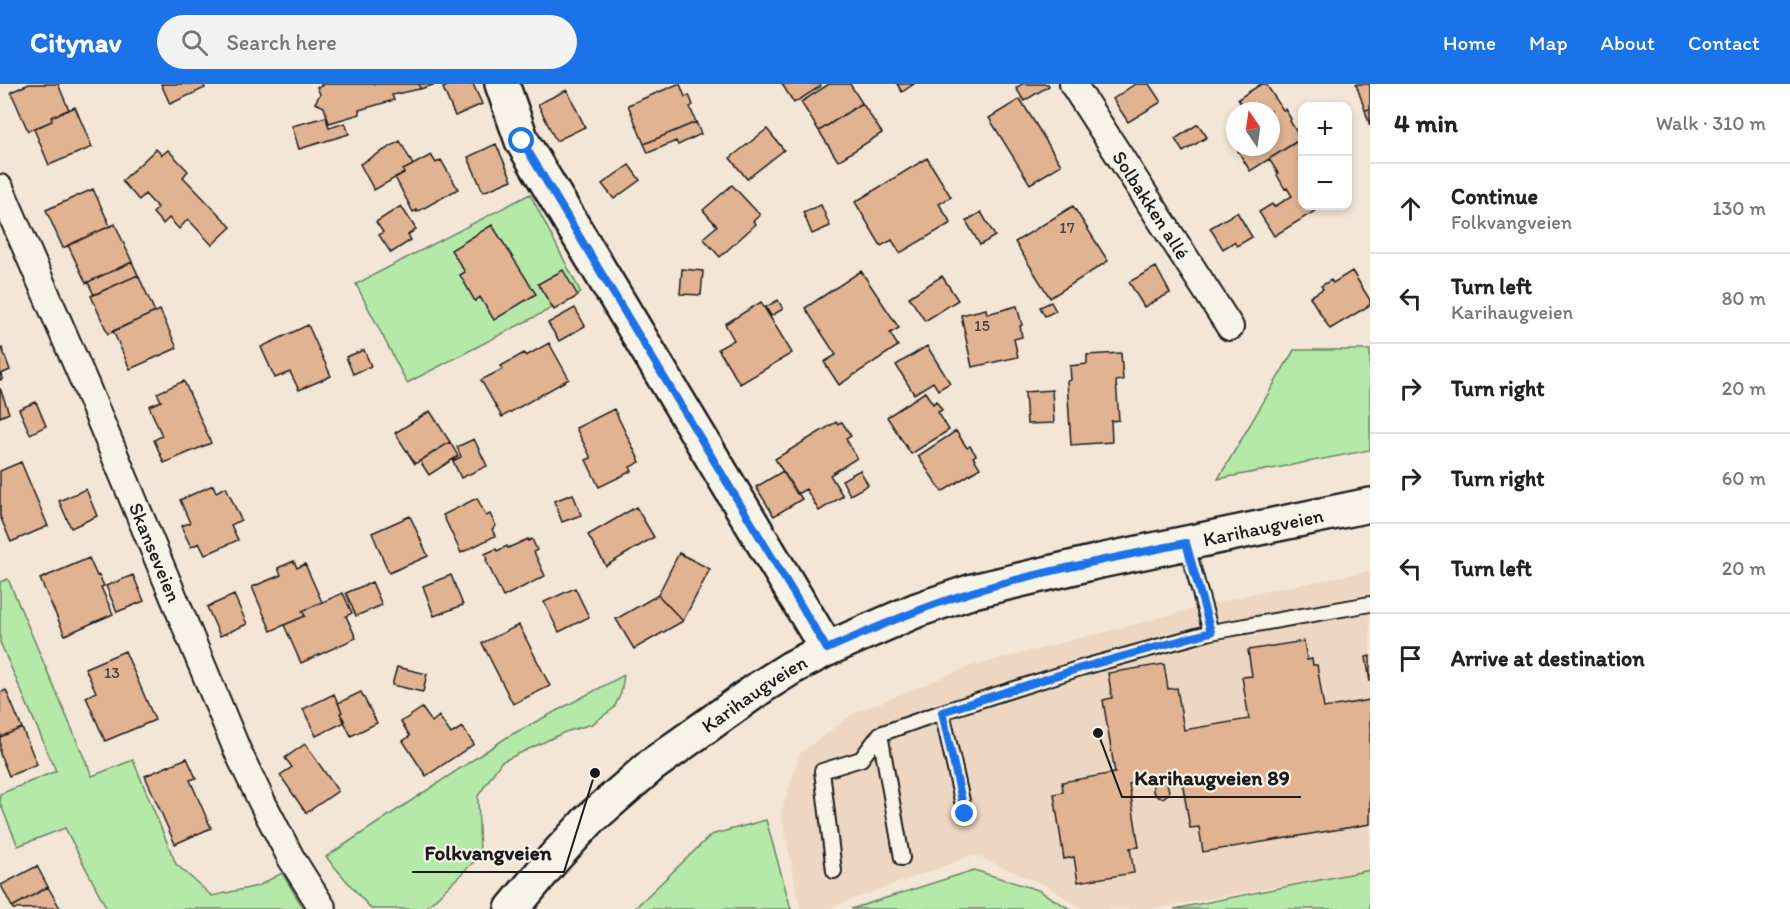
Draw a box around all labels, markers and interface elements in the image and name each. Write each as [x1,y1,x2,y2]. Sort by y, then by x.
search box [157,15,577,69]
text: Citynav [30,25,121,59]
icon: search [178,26,211,59]
text: Search here [226,29,337,56]
text: Home [1443,30,1496,55]
text: Map [1529,30,1568,55]
text: About [1601,30,1655,55]
text: Contact [1688,30,1760,55]
north arrow [1226,102,1280,156]
map controls [1298,102,1352,210]
button: + [1298,102,1352,156]
text: 4 min [1394,107,1458,139]
text: Walk · 310 m [1656,111,1766,135]
route start [508,127,534,153]
street label: Solbakken allé [1107,146,1195,264]
button: − [1298,156,1352,210]
text: Continue [1451,183,1538,210]
icon: ahead [1394,192,1427,225]
text: 130 m [1712,196,1766,220]
text: Folkvangveien [1451,210,1572,234]
house number: 17 [1059,218,1075,237]
text: Turn left [1451,273,1532,300]
icon: left [1394,282,1427,315]
text: 80 m [1721,286,1766,310]
text: Karihaugveien [1451,300,1573,324]
house number: 15 [974,316,990,335]
icon: right [1394,372,1427,405]
text: Turn right [1451,375,1545,402]
text: 20 m [1722,376,1766,400]
icon: right [1394,462,1427,495]
text: Turn right [1451,465,1545,492]
text: 60 m [1722,466,1766,490]
street label: Skanseveien [124,499,187,606]
street label: Karihaugveien [1201,503,1326,551]
icon: left [1394,552,1427,585]
text: Turn left [1451,555,1532,582]
text: 20 m [1722,556,1766,580]
icon: arrive [1394,642,1427,675]
text: Arrive at destination [1451,645,1645,672]
street label: Karihaugveien [697,650,811,738]
house number: 13 [104,663,120,682]
callout: Karihaugveien 89 [1122,758,1301,797]
text: Karihaugveien 89 [1134,765,1290,791]
route end [951,800,977,826]
callout: Folkvangveien [412,833,564,872]
text: Folkvangveien [424,840,552,866]

